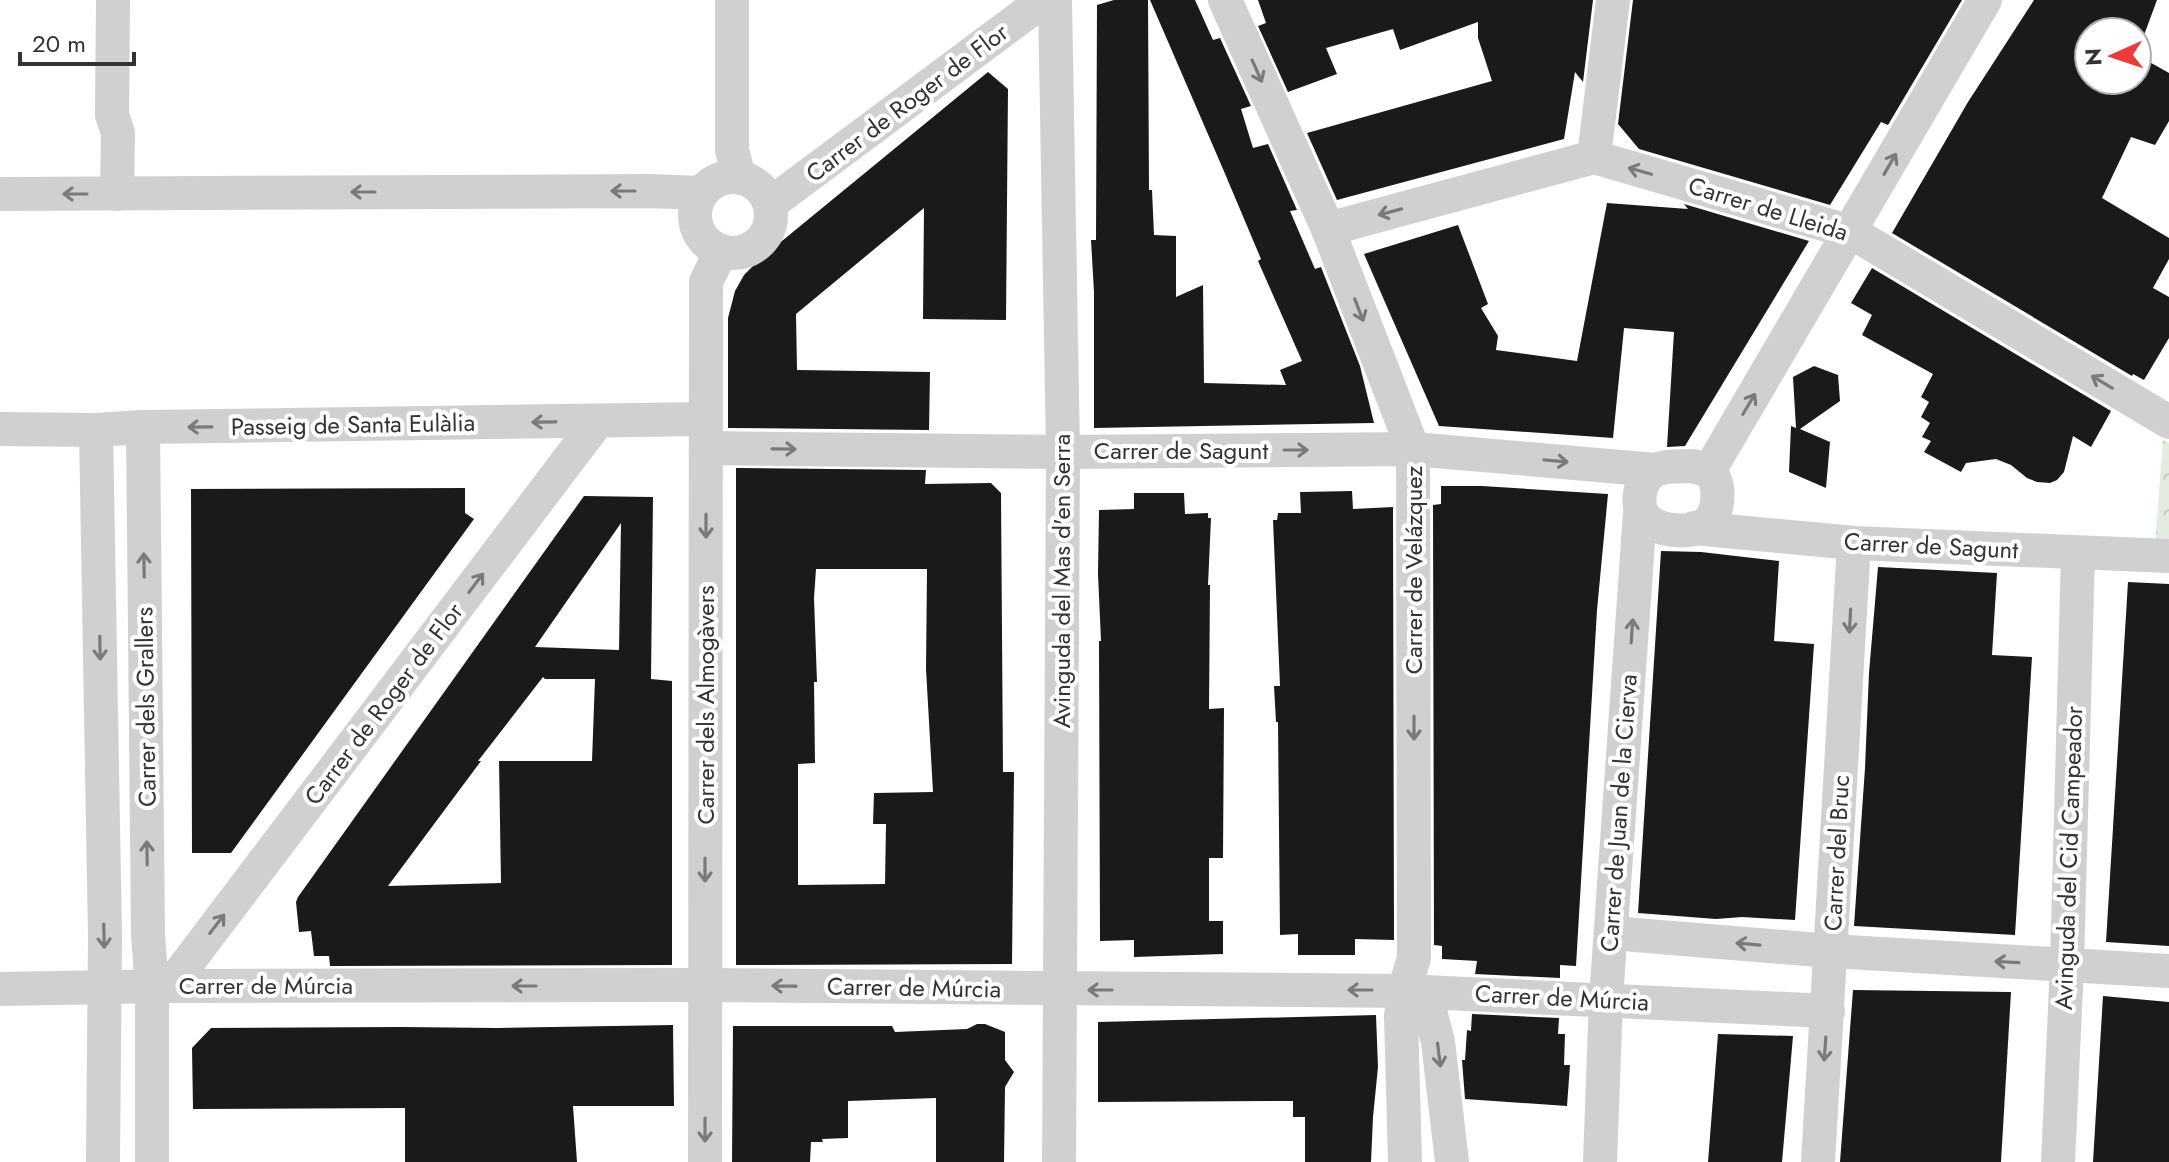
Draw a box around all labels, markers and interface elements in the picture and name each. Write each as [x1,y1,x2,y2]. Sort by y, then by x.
street label: Carrer de Roger de Flor [798,14,1016,190]
scale bar [20,16,134,66]
north arrow [2073,16,2153,96]
text: 20 m [32,26,86,61]
text: N [2077,47,2109,67]
one-way arrow [1250,59,1265,83]
one-way arrow [1882,153,1898,176]
one-way arrow [1628,162,1654,177]
street label: Carrer de Lleida [1684,168,1852,249]
one-way arrow [610,183,637,199]
one-way arrow [350,184,377,200]
one-way arrow [62,186,89,202]
one-way arrow [1377,206,1403,221]
one-way arrow [1353,297,1368,322]
one-way arrow [2091,374,2114,390]
one-way arrow [1741,393,1757,416]
street label: Passeig de Santa Eulàlia [231,405,475,444]
one-way arrow [531,415,558,430]
one-way arrow [187,419,214,434]
street label: Carrer de Sagunt [1094,433,1268,468]
street label: Avinguda del Mas d'en Serra [1044,434,1079,728]
one-way arrow [770,441,797,457]
one-way arrow [1282,442,1309,458]
one-way arrow [1542,454,1569,469]
street label: Carrer de Velázquez [1396,466,1431,674]
one-way arrow [698,512,714,539]
street label: Carrer de Sagunt [1843,523,2019,568]
one-way arrow [136,552,152,579]
one-way arrow [467,573,484,594]
street label: Carrer dels Almogàvers [688,585,723,825]
street label: Carrer de Roger de Flor [296,595,472,812]
street label: Carrer dels Grallers [126,607,165,807]
one-way arrow [1842,607,1857,634]
one-way arrow [1625,619,1640,645]
one-way arrow [92,634,108,661]
street label: Carrer de Juan de la Cierva [1591,673,1646,953]
street label: Avinguda del Cid Campeador [2046,705,2091,1011]
one-way arrow [1406,714,1422,741]
street label: Carrer del Bruc [1815,774,1858,932]
one-way arrow [139,840,155,867]
one-way arrow [697,856,713,883]
one-way arrow [209,914,226,935]
one-way arrow [97,922,112,949]
one-way arrow [1735,937,1762,952]
one-way arrow [1994,954,2021,969]
street label: Carrer de Múrcia [179,968,353,1003]
street label: Carrer de Múrcia [827,968,1001,1007]
street label: Carrer de Múrcia [1474,975,1650,1020]
one-way arrow [511,978,538,994]
one-way arrow [771,979,798,994]
one-way arrow [1087,982,1114,998]
one-way arrow [1347,983,1374,998]
one-way arrow [1818,1035,1833,1062]
one-way arrow [1432,1041,1447,1067]
one-way arrow [697,1116,713,1143]

